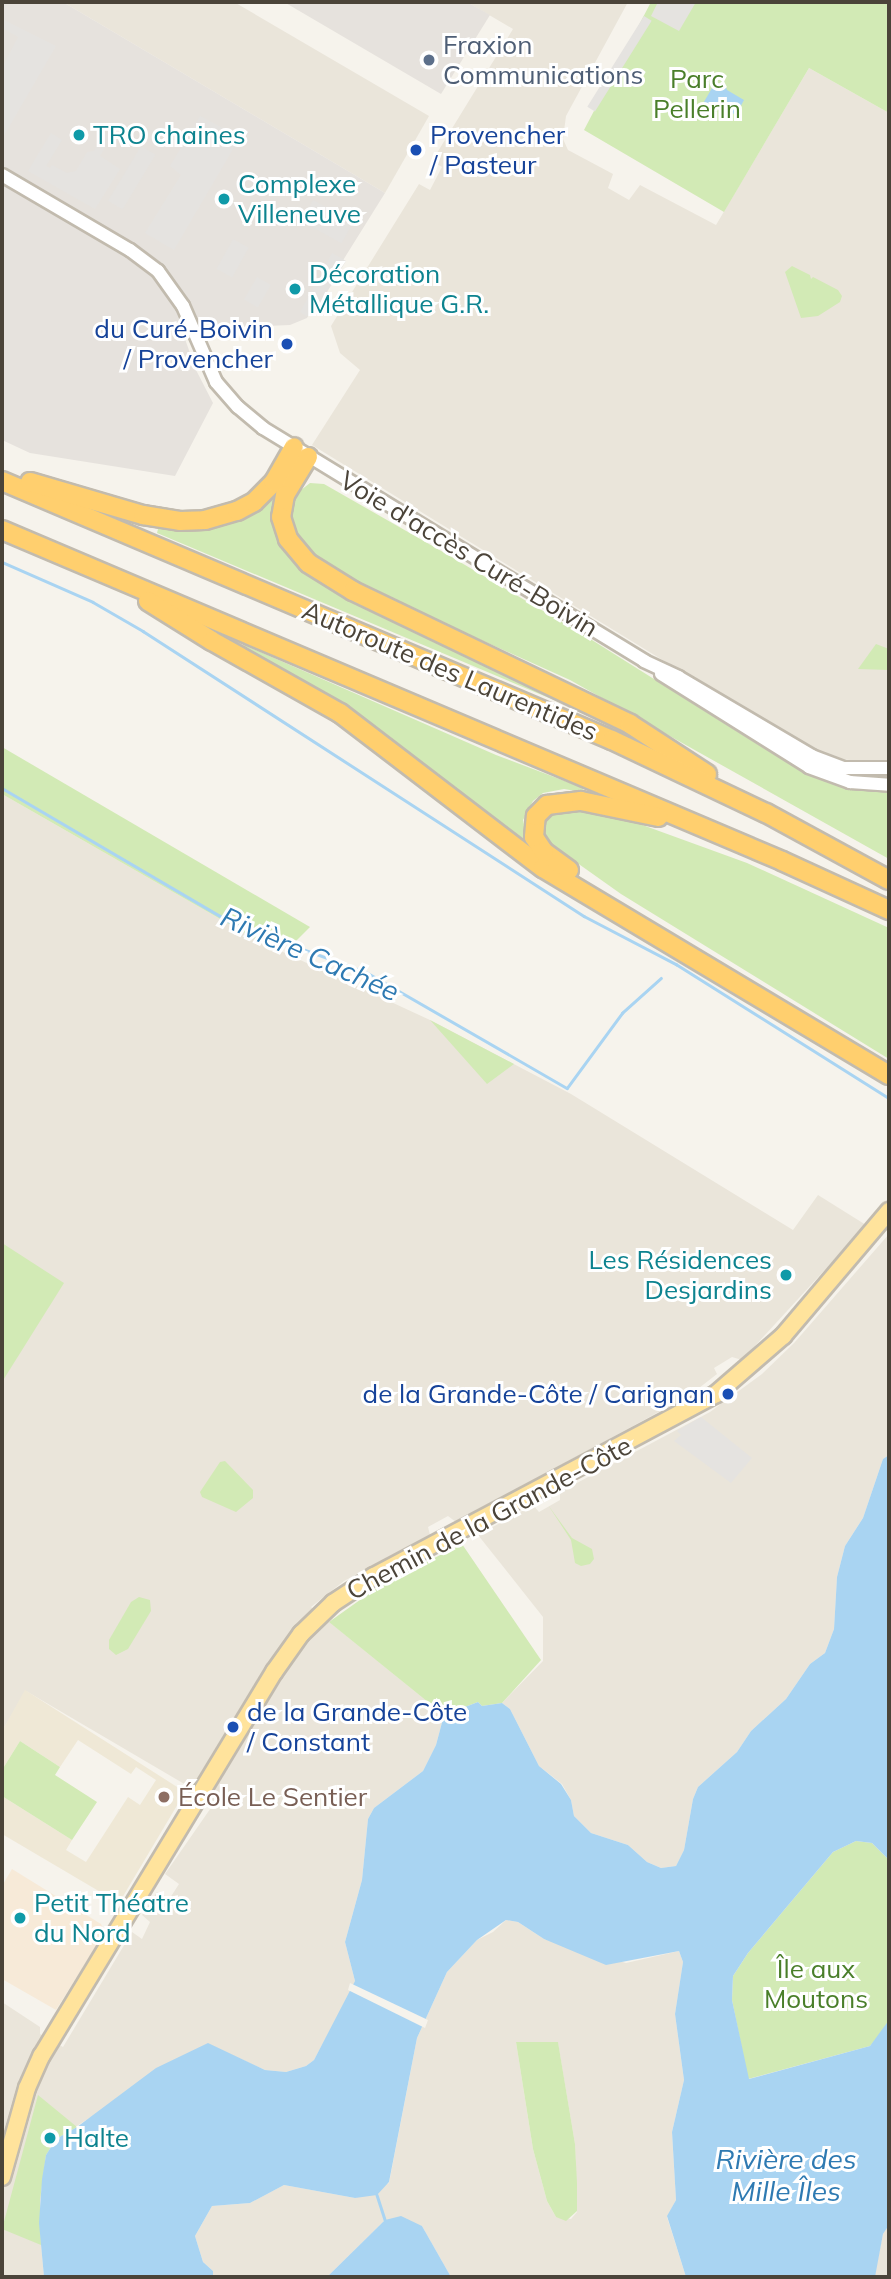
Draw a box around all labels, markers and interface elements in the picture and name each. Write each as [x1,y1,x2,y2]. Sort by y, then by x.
place label: Fraxion Communications [443,29,643,90]
marker: Fraxion Communications [421,52,437,68]
park label: Parc Pellerin [653,63,741,124]
place label: TRO chaines [93,119,246,151]
place label: Provencher / Pasteur [430,119,565,180]
marker: TRO chaines [71,127,87,143]
marker: Provencher / Pasteur [408,142,424,158]
place label: Complexe Villeneuve [238,168,361,230]
marker: Complexe Villeneuve [216,191,232,207]
place label: Décoration Métallique G.R. [309,258,489,320]
marker: Décoration Métallique G.R. [287,281,303,297]
place label: du Curé-Boivin / Provencher [94,313,273,374]
marker: du Curé-Boivin / Provencher [279,336,295,352]
street label: Voie d'accès Curé-Boivin [334,464,604,644]
street label: Autoroute des Laurentides [298,595,602,747]
water label: Rivière Cachée [216,900,404,1008]
place label: Les Résidences Desjardins [589,1244,772,1306]
marker: Les Résidences Desjardins [778,1267,794,1283]
place label: de la Grande-Côte / Carignan [363,1378,714,1410]
marker: de la Grande-Côte / Carignan [720,1386,736,1402]
street label: Chemin de la Grande-Côte [341,1430,637,1606]
place label: de la Grande-Côte / Constant [247,1696,467,1758]
marker: de la Grande-Côte / Constant [225,1719,241,1735]
place label: École Le Sentier [178,1781,367,1813]
marker: École Le Sentier [156,1789,172,1805]
place label: Petit Théatre du Nord [34,1887,189,1948]
marker: Petit Théatre du Nord [12,1910,28,1926]
park label: Île aux Moutons [764,1953,868,2014]
place label: Halte [64,2122,129,2154]
marker: Halte [42,2130,58,2146]
water label: Rivière des Mille Îles [715,2142,857,2208]

